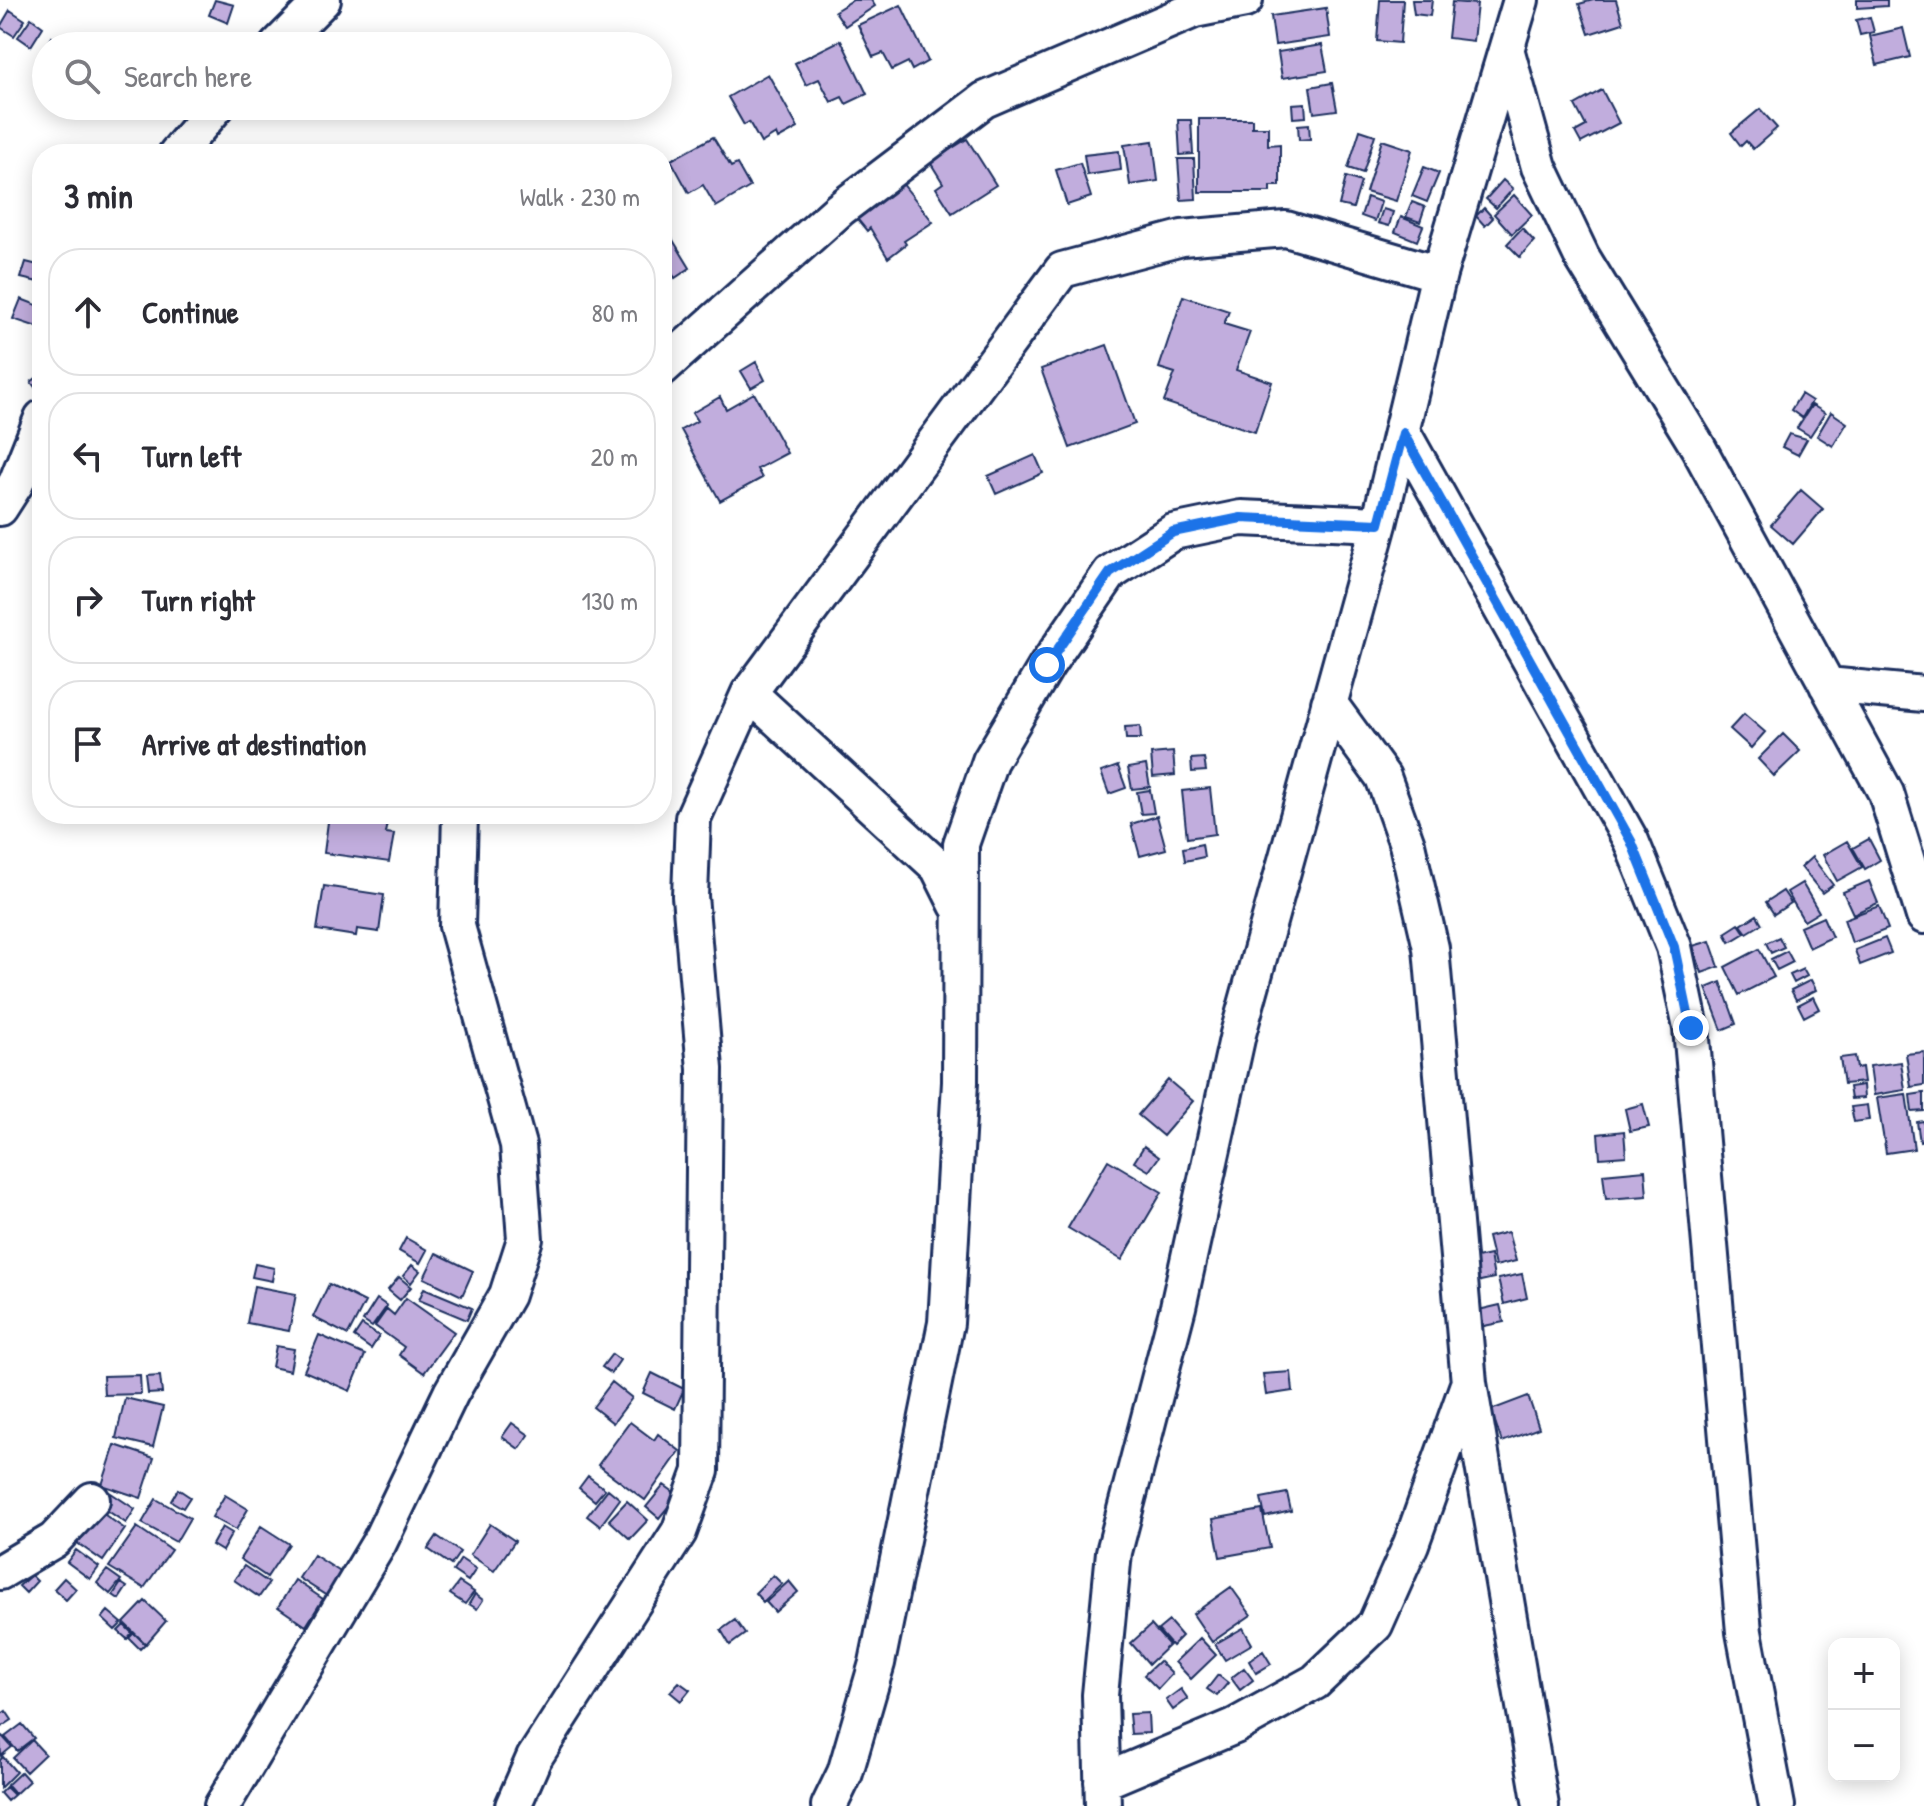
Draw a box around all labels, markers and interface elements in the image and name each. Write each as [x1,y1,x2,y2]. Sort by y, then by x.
search box [32,32,672,120]
icon: search [60,54,104,98]
text: Search here [124,56,252,96]
text: 3 min [64,173,133,219]
text: Walk · 230 m [520,179,640,214]
icon: ahead [66,290,110,334]
text: Continue [142,292,239,332]
text: 80 m [591,295,638,330]
icon: left [66,434,110,478]
text: Turn left [142,436,241,476]
text: 20 m [591,439,638,474]
icon: right [66,578,110,622]
text: Turn right [142,580,255,620]
text: 130 m [582,583,638,618]
route start [1029,647,1065,683]
icon: arrive [66,722,110,766]
text: Arrive at destination [142,724,367,764]
route end [1673,1010,1709,1046]
map controls [1828,1638,1900,1782]
button: + [1828,1638,1900,1710]
button: − [1828,1710,1900,1782]

